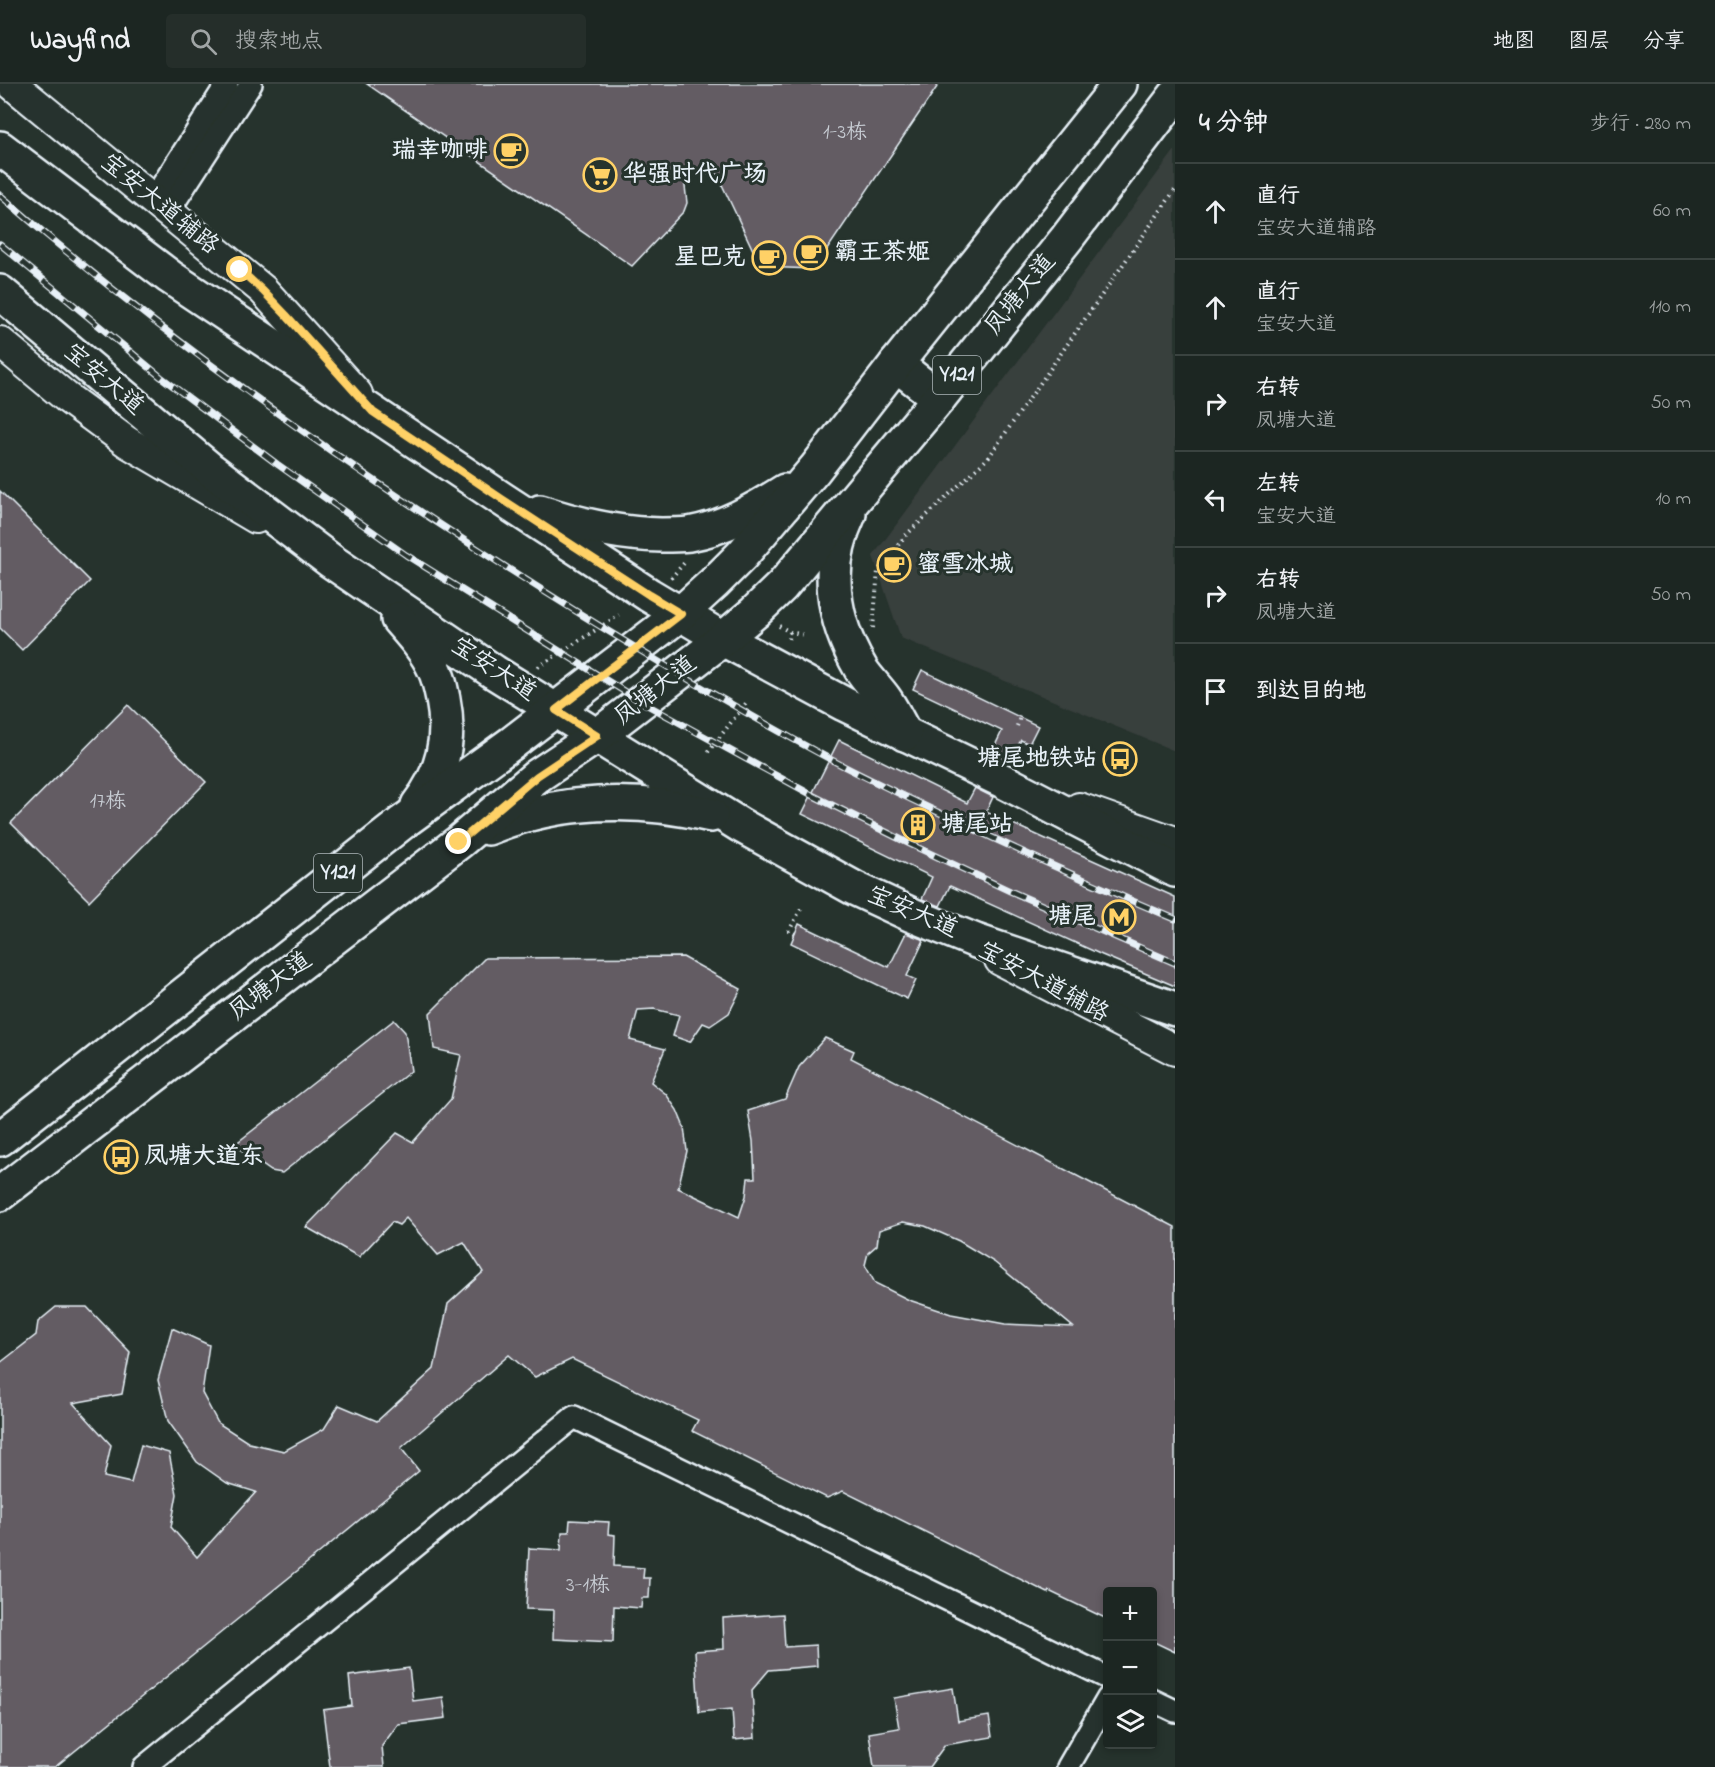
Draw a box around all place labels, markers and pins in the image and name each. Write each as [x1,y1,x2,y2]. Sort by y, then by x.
cafe icon: 瑞幸咖啡 [493,133,529,169]
place label: 瑞幸咖啡 [392,134,488,169]
supermarket icon: 华强时代广场 [582,157,618,193]
place label: 华强时代广场 [623,158,767,193]
cafe icon: 霸王茶姬 [793,235,829,271]
place label: 霸王茶姬 [834,236,930,271]
cafe icon: 星巴克 [751,240,787,276]
place label: 星巴克 [674,241,746,276]
cafe icon: 蜜雪冰城 [876,547,912,583]
place label: 蜜雪冰城 [917,548,1013,583]
bus stop icon: 塘尾地铁站 [1102,741,1138,777]
place label: 塘尾地铁站 [977,742,1097,777]
building icon: 塘尾站 [900,807,936,843]
place label: 塘尾站 [941,808,1013,843]
metro station icon: 塘尾 [1101,899,1137,935]
place label: 塘尾 [1048,900,1096,935]
bus stop icon: 凤塘大道东 [103,1139,139,1175]
place label: 凤塘大道东 [144,1140,264,1175]

